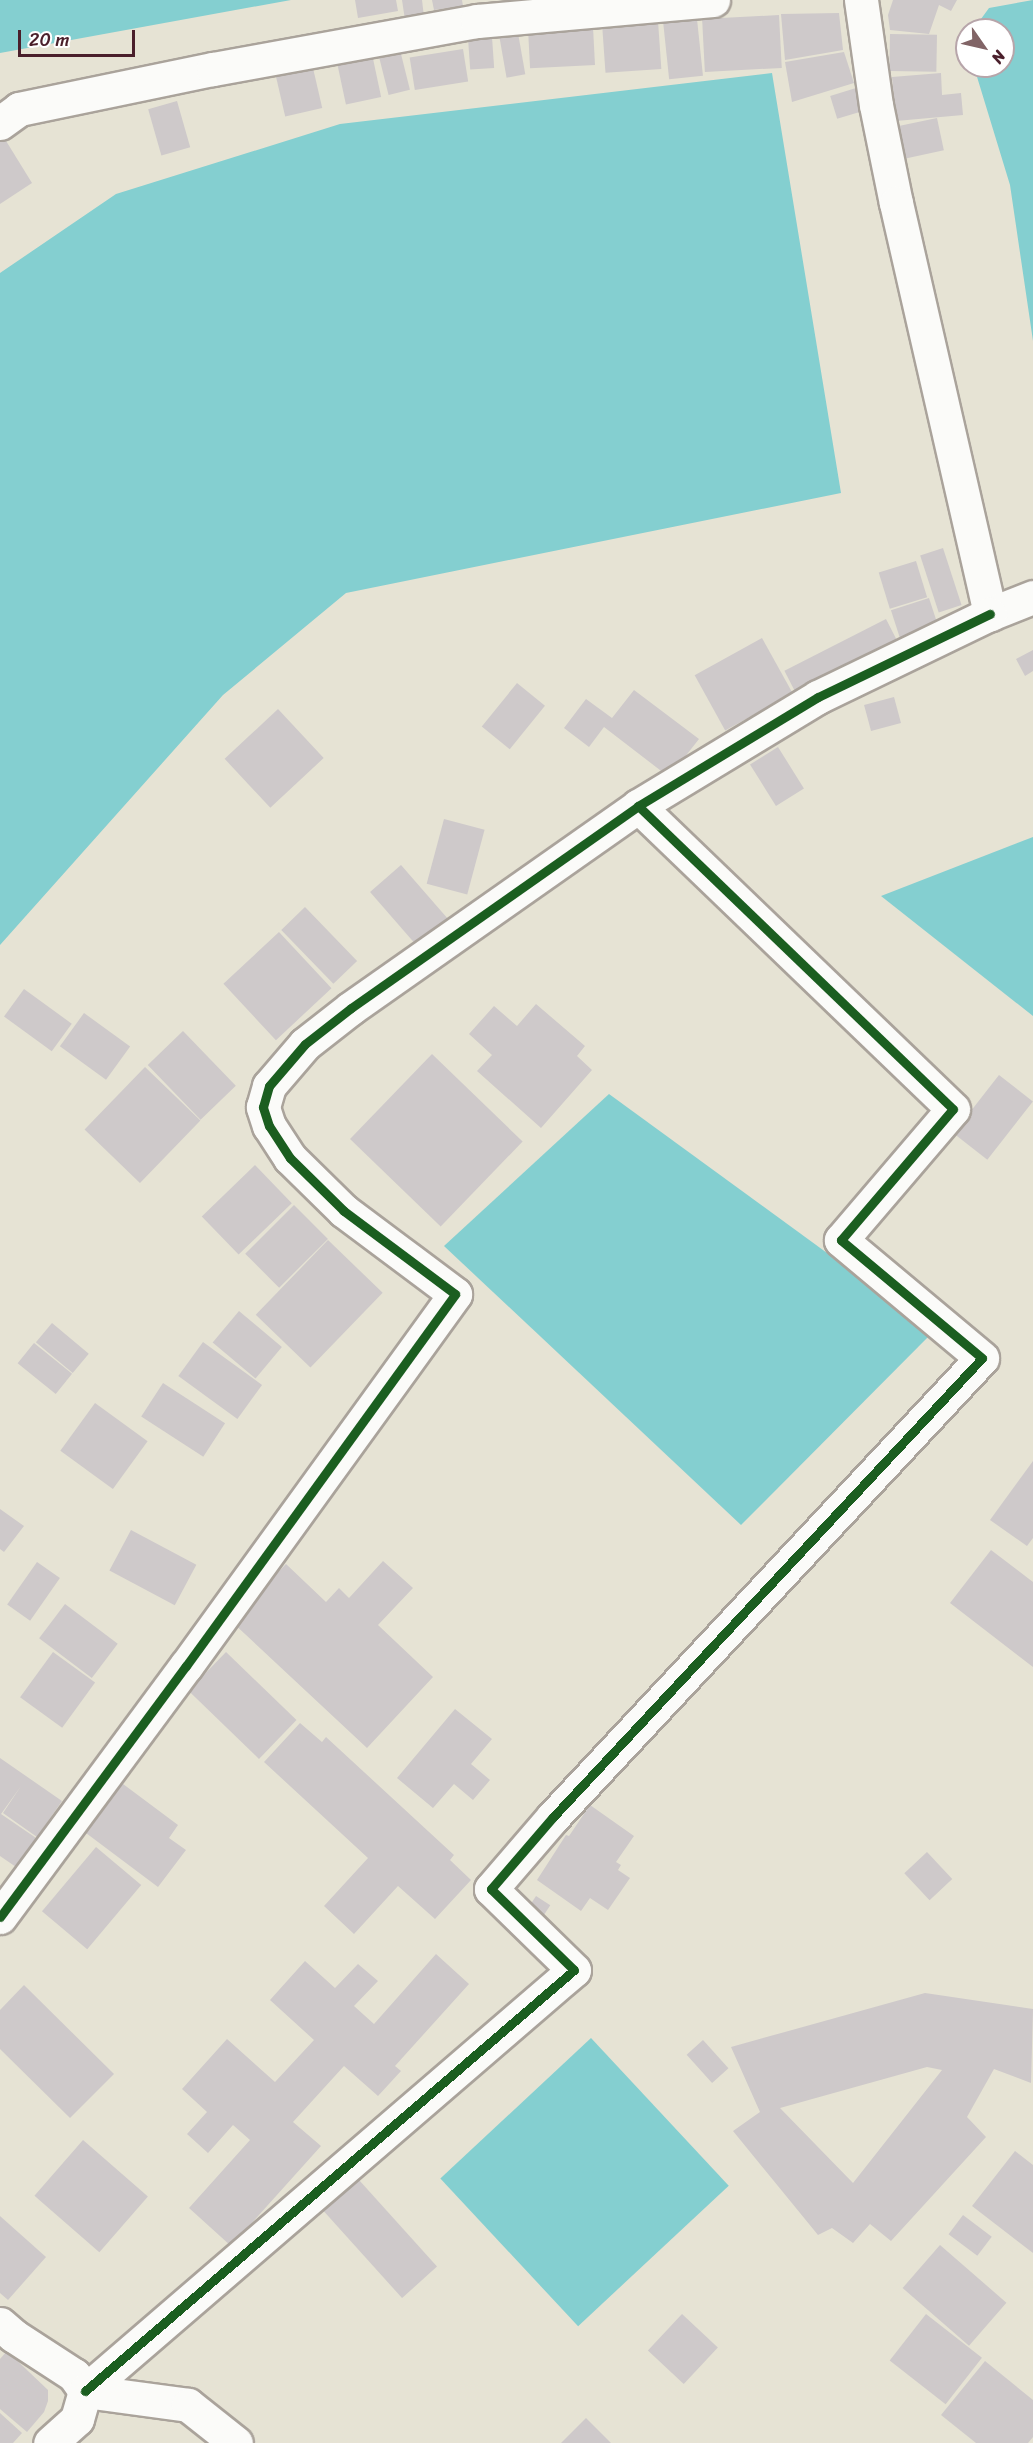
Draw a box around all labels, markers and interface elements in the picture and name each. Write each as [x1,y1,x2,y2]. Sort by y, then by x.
scale bar [21,18,138,56]
north arrow [955,18,1015,78]
text: 20 m [29,24,69,56]
text: N [984,45,1014,70]

